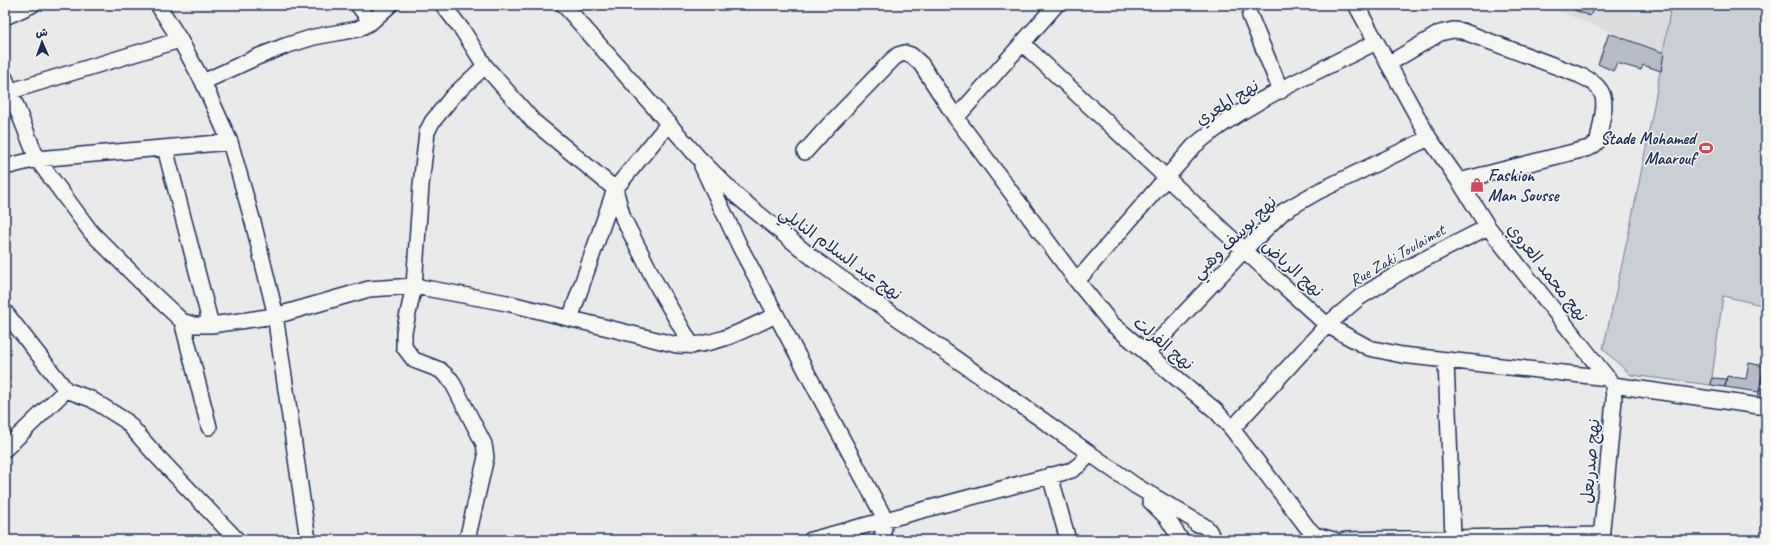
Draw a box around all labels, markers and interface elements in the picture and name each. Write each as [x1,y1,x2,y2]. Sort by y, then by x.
north arrow [22,22,62,62]
text: ش [35,25,48,39]
street label: نهج المعري [1192,75,1264,132]
place label: Stade Mohamed Maarouf [1600,128,1699,169]
sports icon: Stade Mohamed Maarouf [1698,140,1714,156]
place label: Fashion Man Sousse [1488,165,1561,206]
shop icon: Fashion Man Sousse [1469,177,1485,193]
street label: نهج يوسف وهبي [1187,191,1284,286]
street label: نهج عبد السلام النابلي [773,202,906,308]
street label: Rue Zaki Toulaimet [1346,218,1451,291]
street label: نهج محمد العروي [1501,219,1593,327]
street label: نهج الرياض [1257,235,1328,302]
street label: نهج الفرلت [1128,312,1198,376]
street label: نهج صدربعل [1576,418,1606,505]

